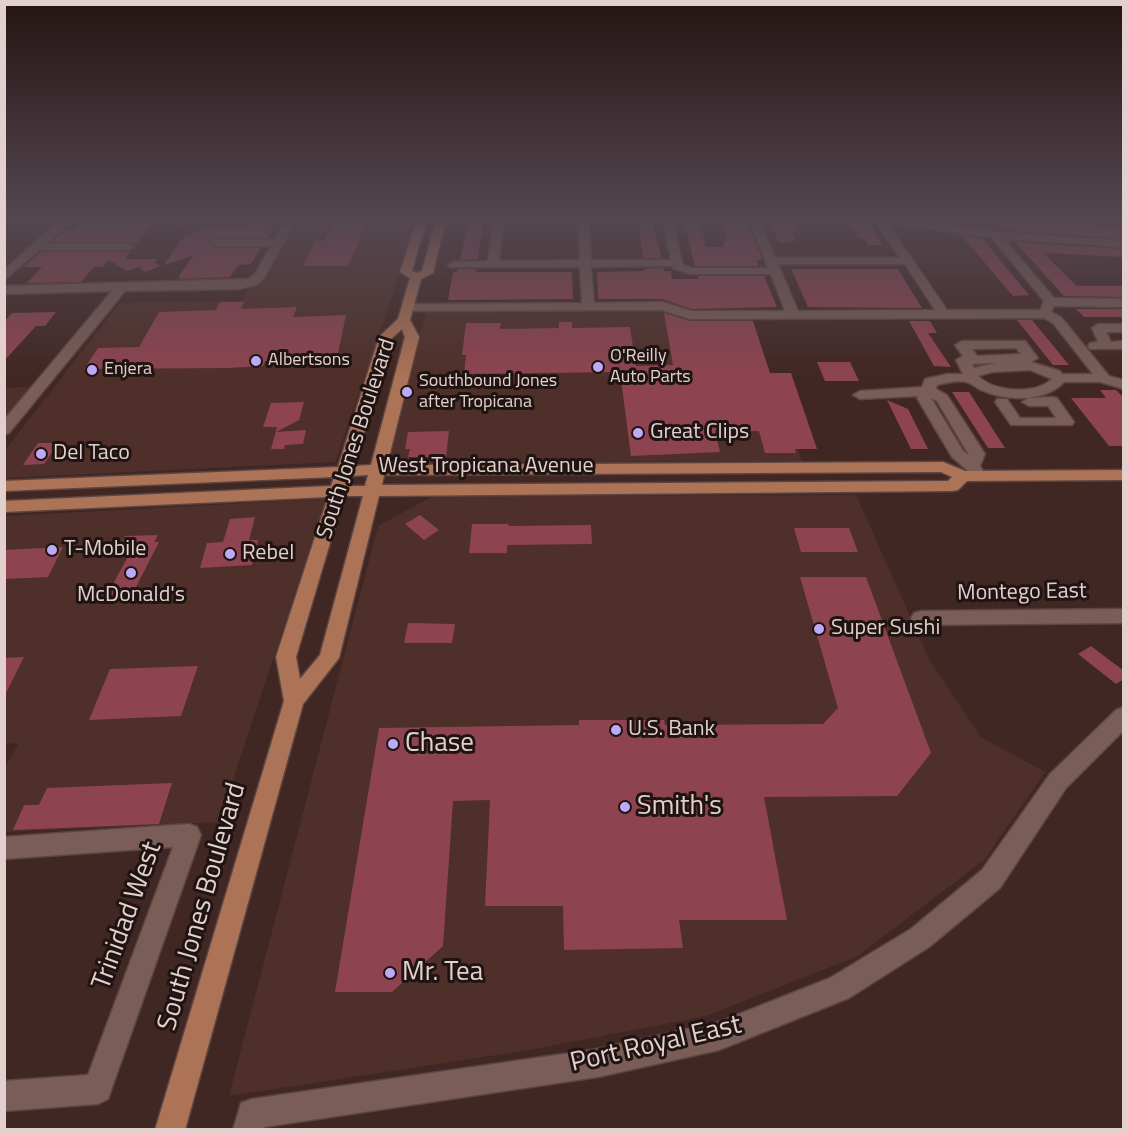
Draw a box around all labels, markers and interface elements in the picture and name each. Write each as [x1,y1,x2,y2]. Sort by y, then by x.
street label: South Jones Boulevard [312,336,402,542]
place label: O'Reilly Auto Parts [610,346,691,388]
place label: Albertsons [268,350,350,372]
marker: Albertsons [249,354,263,368]
place label: Enjera [104,359,152,381]
marker: O'Reilly Auto Parts [591,360,605,374]
marker: Enjera [85,363,99,377]
place label: Southbound Jones after Tropicana [419,371,557,413]
marker: Southbound Jones after Tropicana [400,385,414,399]
place label: Great Clips [650,420,749,446]
marker: Great Clips [631,426,645,440]
place label: Del Taco [53,441,130,467]
marker: Del Taco [34,447,48,461]
street label: West Tropicana Avenue [378,454,594,480]
place label: T-Mobile [64,537,146,563]
place label: Rebel [242,541,294,567]
marker: T-Mobile [45,543,59,557]
marker: Rebel [223,547,237,561]
marker: McDonald's [124,566,138,580]
street label: Montego East [957,579,1087,607]
place label: McDonald's [77,583,185,609]
place label: Super Sushi [831,616,940,642]
marker: Super Sushi [812,622,826,636]
place label: U.S. Bank [628,717,715,743]
marker: U.S. Bank [609,723,623,737]
place label: Chase [405,728,474,760]
marker: Chase [386,737,400,751]
street label: South Jones Boulevard [152,779,254,1035]
place label: Smith's [637,791,722,823]
marker: Smith's [618,800,632,814]
street label: Trinidad West [86,838,170,994]
place label: Mr. Tea [402,957,483,989]
marker: Mr. Tea [383,966,397,980]
street label: Port Royal East [567,1010,745,1080]

